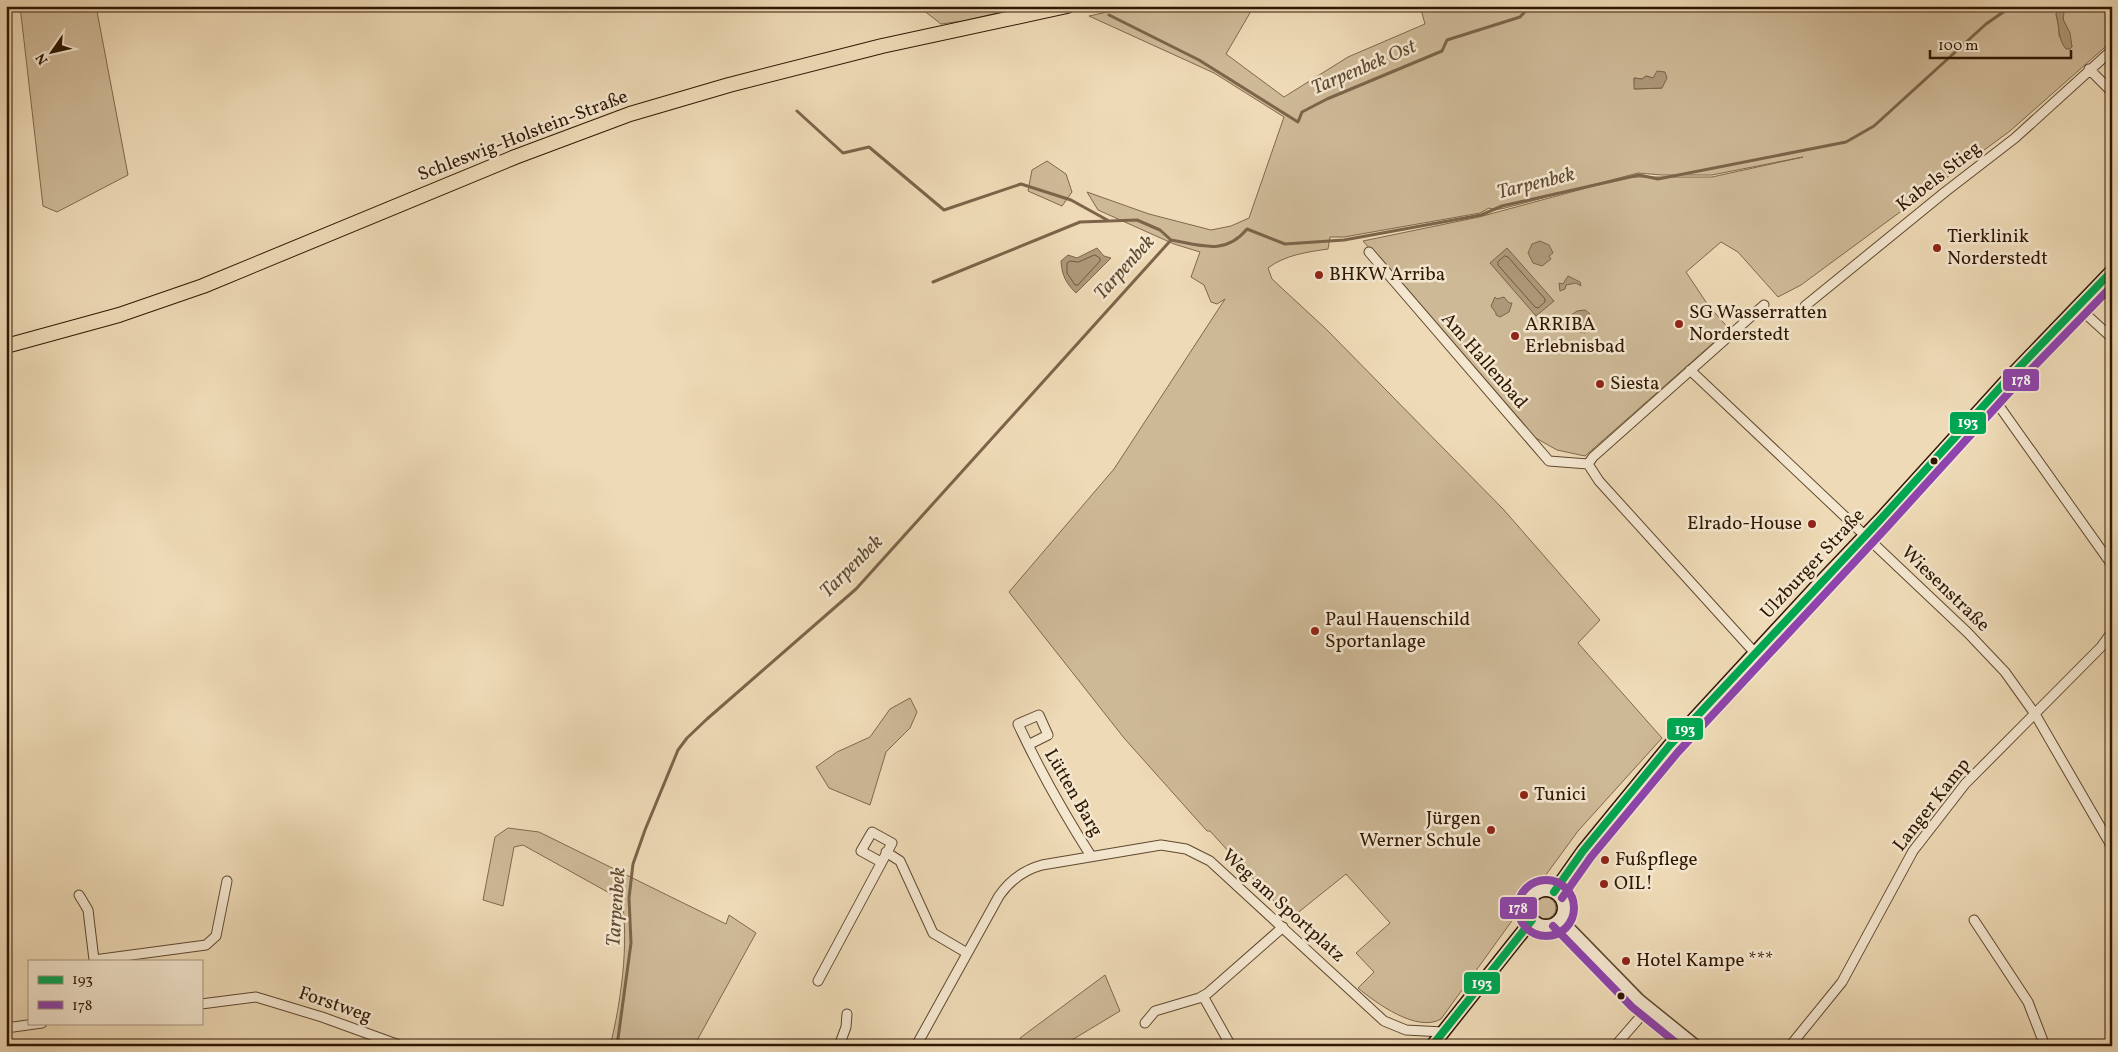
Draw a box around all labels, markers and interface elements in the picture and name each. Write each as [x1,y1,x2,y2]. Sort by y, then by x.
north arrow [28,28,78,78]
scale bar [1930,28,2072,60]
water label: Tarpenbek Ost [1307,33,1421,103]
text: 100 m [1938,36,1978,57]
text: N [32,49,53,68]
street label: Schleswig-Holstein-Straße [414,84,632,188]
street label: Kabels Stieg [1891,136,1987,218]
water label: Tarpenbek [1494,161,1578,207]
place label: Tierklinik Norderstedt [1947,224,2048,272]
water label: Tarpenbek [1088,229,1162,307]
marker: Tierklinik Norderstedt [1931,242,1943,254]
place label: BHKW Arriba [1329,262,1445,288]
marker: BHKW Arriba [1313,269,1325,281]
place label: SG Wasserratten Norderstedt [1689,300,1827,348]
street label: Am Hallenbad [1435,307,1533,415]
place label: ARRIBA Erlebnisbad [1525,312,1625,360]
marker: SG Wasserratten Norderstedt [1673,318,1685,330]
marker: ARRIBA Erlebnisbad [1509,330,1521,342]
line badge: 178 [2002,368,2040,392]
place label: Siesta [1610,371,1659,397]
text: 178 [2011,372,2031,391]
marker: Siesta [1594,378,1606,390]
line badge: 193 [1949,411,1987,435]
text: 193 [1958,414,1978,433]
unlabelled marker [1929,456,1939,466]
street label: Ulzburger Straße [1755,503,1871,625]
place label: Elrado-House [1687,511,1802,537]
marker: Elrado-House [1806,518,1818,530]
water label: Tarpenbek [814,529,890,605]
street label: Wiesenstraße [1895,540,1995,638]
place label: Paul Hauenschild Sportanlage [1325,607,1470,655]
marker: Paul Hauenschild Sportanlage [1309,625,1321,637]
line badge: 193 [1666,717,1704,741]
text: 193 [1675,721,1695,740]
street label: Lütten Barg [1037,744,1109,842]
street label: Langer Kamp [1887,753,1977,857]
place label: Tunici [1534,782,1586,808]
marker: Tunici [1518,789,1530,801]
place label: Jürgen Werner Schule [1359,806,1481,854]
marker: Jürgen Werner Schule [1485,824,1497,836]
street label: Weg am Sportplatz [1216,843,1350,969]
place label: Fußpflege [1615,847,1698,873]
marker: Fußpflege [1599,854,1611,866]
water label: Tarpenbek [600,866,634,948]
place label: OIL! [1614,871,1653,897]
marker: OIL! [1598,878,1610,890]
line badge: 178 [1499,896,1538,920]
text: 178 [1508,900,1528,919]
place label: Hotel Kampe *** [1636,948,1774,974]
marker: Hotel Kampe *** [1620,955,1632,967]
legend [28,960,202,1024]
text: 193 [72,970,93,991]
line badge: 193 [1463,971,1501,995]
text: 193 [1472,975,1492,994]
street label: Forstweg [295,980,375,1030]
unlabelled marker [1616,991,1626,1001]
text: 178 [72,996,92,1017]

